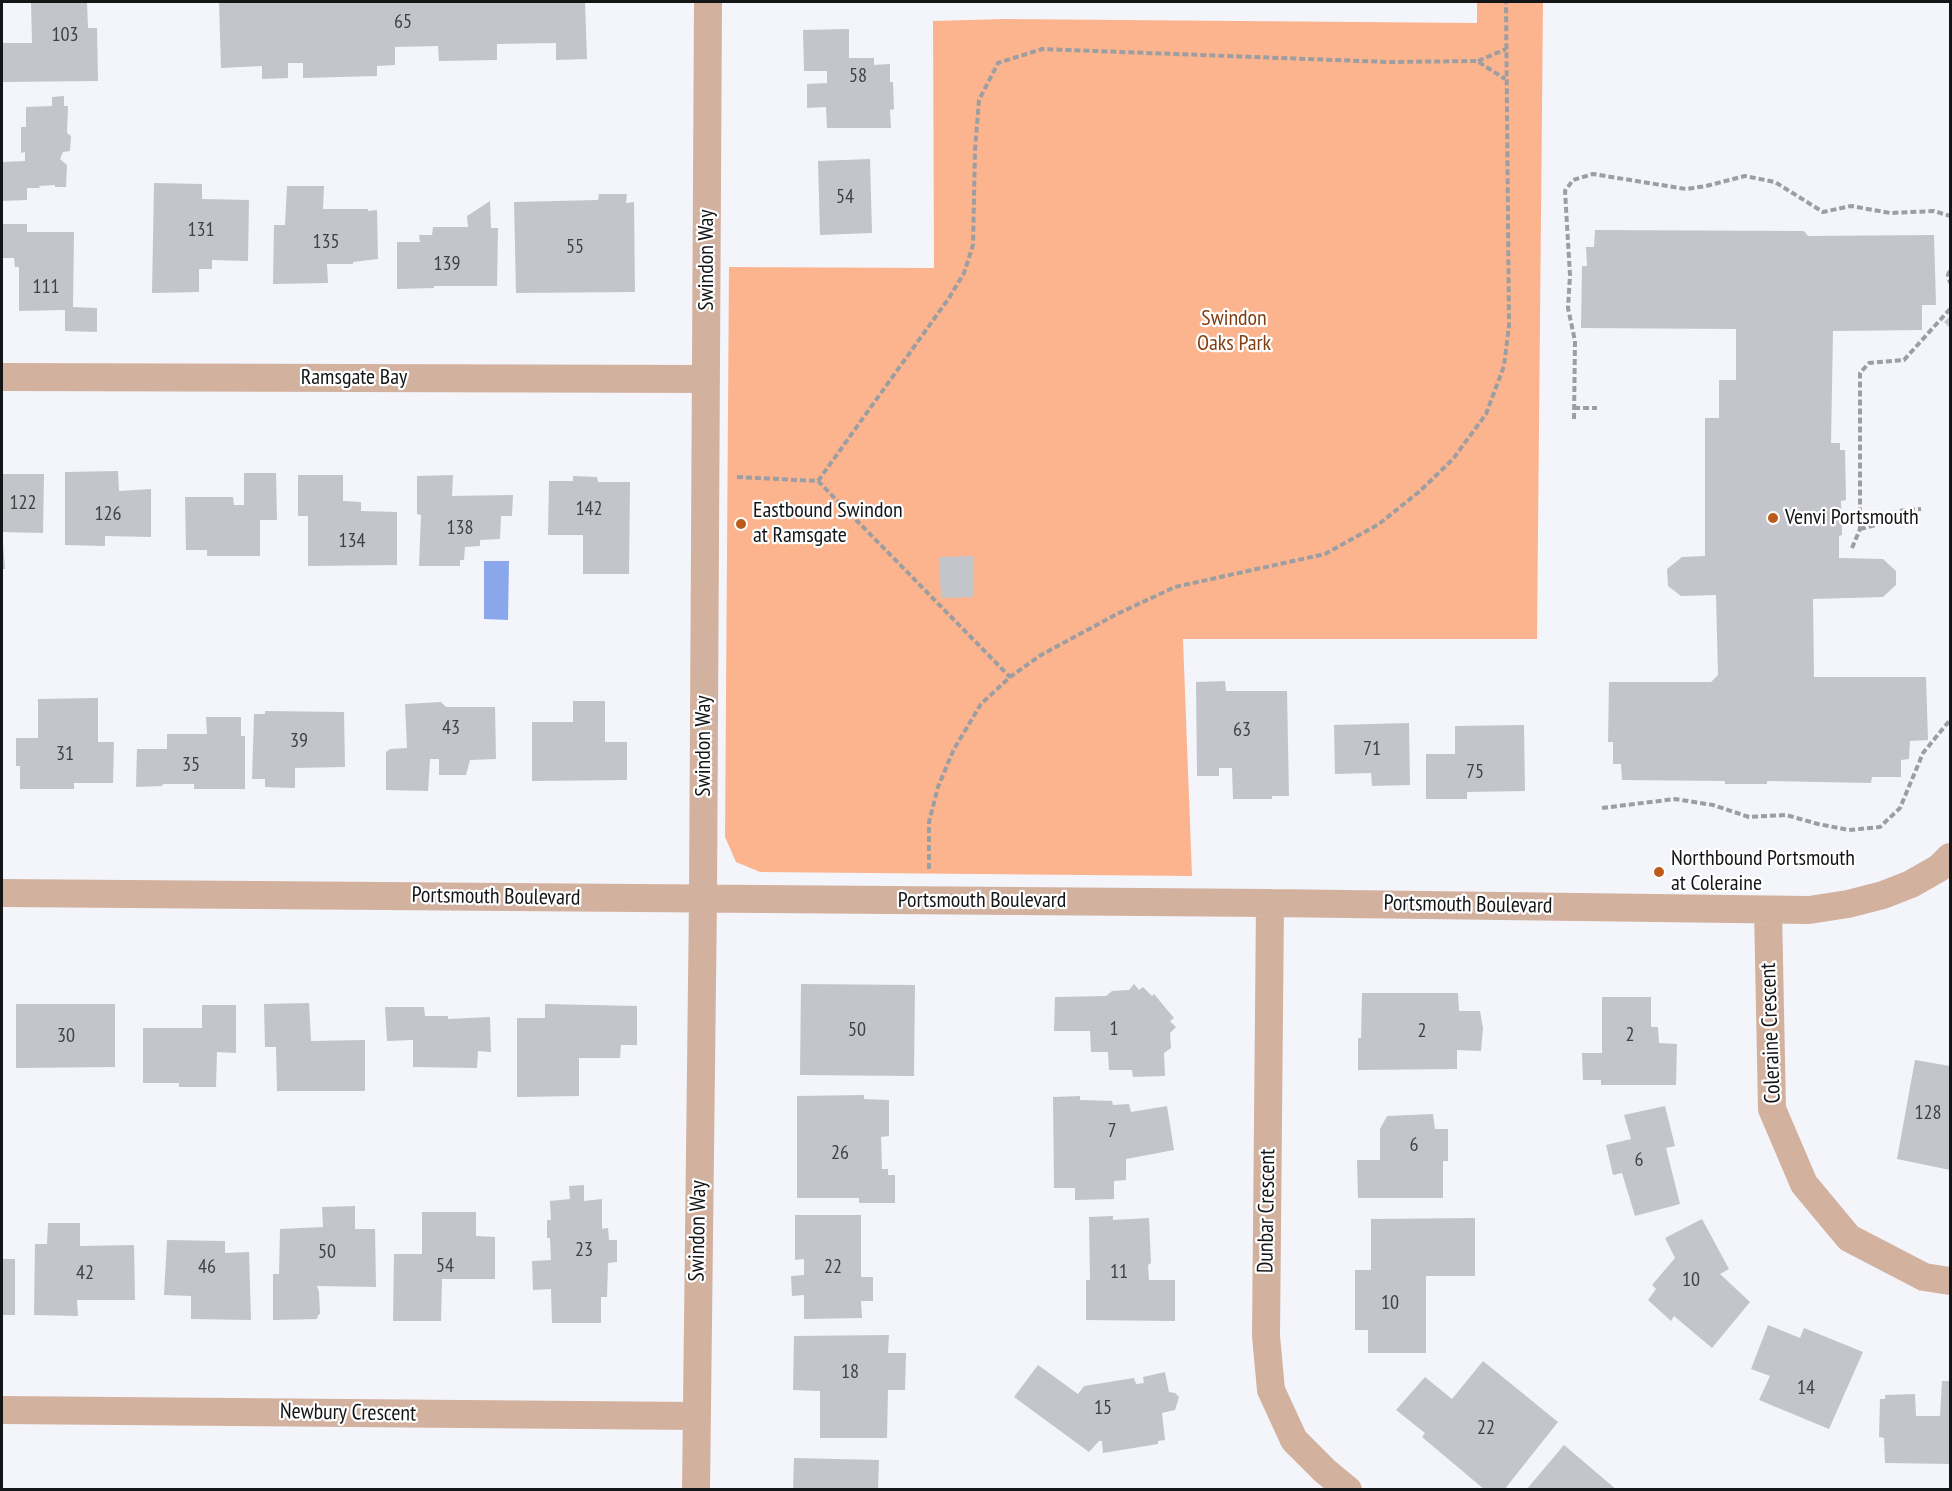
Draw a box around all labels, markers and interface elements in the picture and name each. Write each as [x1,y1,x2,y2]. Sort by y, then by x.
house number: 65 [394,10,412,34]
house number: 103 [52,23,78,47]
house number: 58 [849,64,867,88]
house number: 54 [836,185,854,209]
street label: Swindon Way [694,209,720,311]
house number: 131 [188,218,214,242]
house number: 135 [313,230,339,254]
house number: 55 [566,235,584,259]
house number: 139 [434,252,460,276]
house number: 111 [33,275,59,299]
park label: Swindon Oaks Park [1197,306,1271,358]
street label: Ramsgate Bay [301,365,407,391]
house number: 122 [10,491,36,515]
house number: 142 [576,497,602,521]
place label: Eastbound Swindon at Ramsgate [753,498,903,550]
house number: 126 [95,502,121,526]
place label: Venvi Portsmouth [1785,505,1919,531]
marker: Venvi Portsmouth [1766,511,1780,525]
house number: 138 [447,516,473,540]
marker: Eastbound Swindon at Ramsgate [734,517,748,531]
house number: 134 [339,529,365,553]
street label: Swindon Way [691,695,717,797]
house number: 43 [442,716,460,740]
house number: 63 [1233,718,1251,742]
house number: 39 [290,729,308,753]
house number: 71 [1363,737,1381,761]
house number: 31 [56,742,74,766]
house number: 35 [182,753,200,777]
house number: 75 [1466,760,1484,784]
place label: Northbound Portsmouth at Coleraine [1671,846,1855,897]
marker: Northbound Portsmouth at Coleraine [1652,865,1666,879]
street label: Portsmouth Boulevard [411,882,581,912]
street label: Portsmouth Boulevard [898,888,1066,914]
street label: Portsmouth Boulevard [1383,890,1553,920]
street label: Coleraine Crescent [1755,962,1787,1104]
house number: 1 [1110,1017,1118,1041]
house number: 50 [848,1018,866,1042]
house number: 2 [1418,1019,1426,1043]
house number: 2 [1626,1023,1634,1047]
house number: 30 [57,1024,75,1048]
house number: 128 [1915,1101,1941,1125]
house number: 7 [1108,1119,1116,1143]
house number: 6 [1410,1133,1418,1157]
house number: 26 [831,1141,849,1165]
house number: 6 [1635,1148,1643,1172]
street label: Dunbar Crescent [1253,1149,1281,1273]
street label: Swindon Way [684,1180,712,1282]
house number: 23 [575,1238,593,1262]
house number: 50 [318,1240,336,1264]
house number: 54 [436,1254,454,1278]
house number: 46 [198,1255,216,1279]
house number: 22 [824,1255,842,1279]
house number: 11 [1110,1260,1128,1284]
house number: 42 [76,1261,94,1285]
house number: 10 [1682,1268,1700,1292]
house number: 10 [1381,1291,1399,1315]
house number: 18 [841,1360,859,1384]
house number: 14 [1797,1376,1815,1400]
house number: 15 [1094,1396,1112,1420]
street label: Newbury Crescent [280,1399,416,1427]
house number: 22 [1477,1416,1495,1440]

